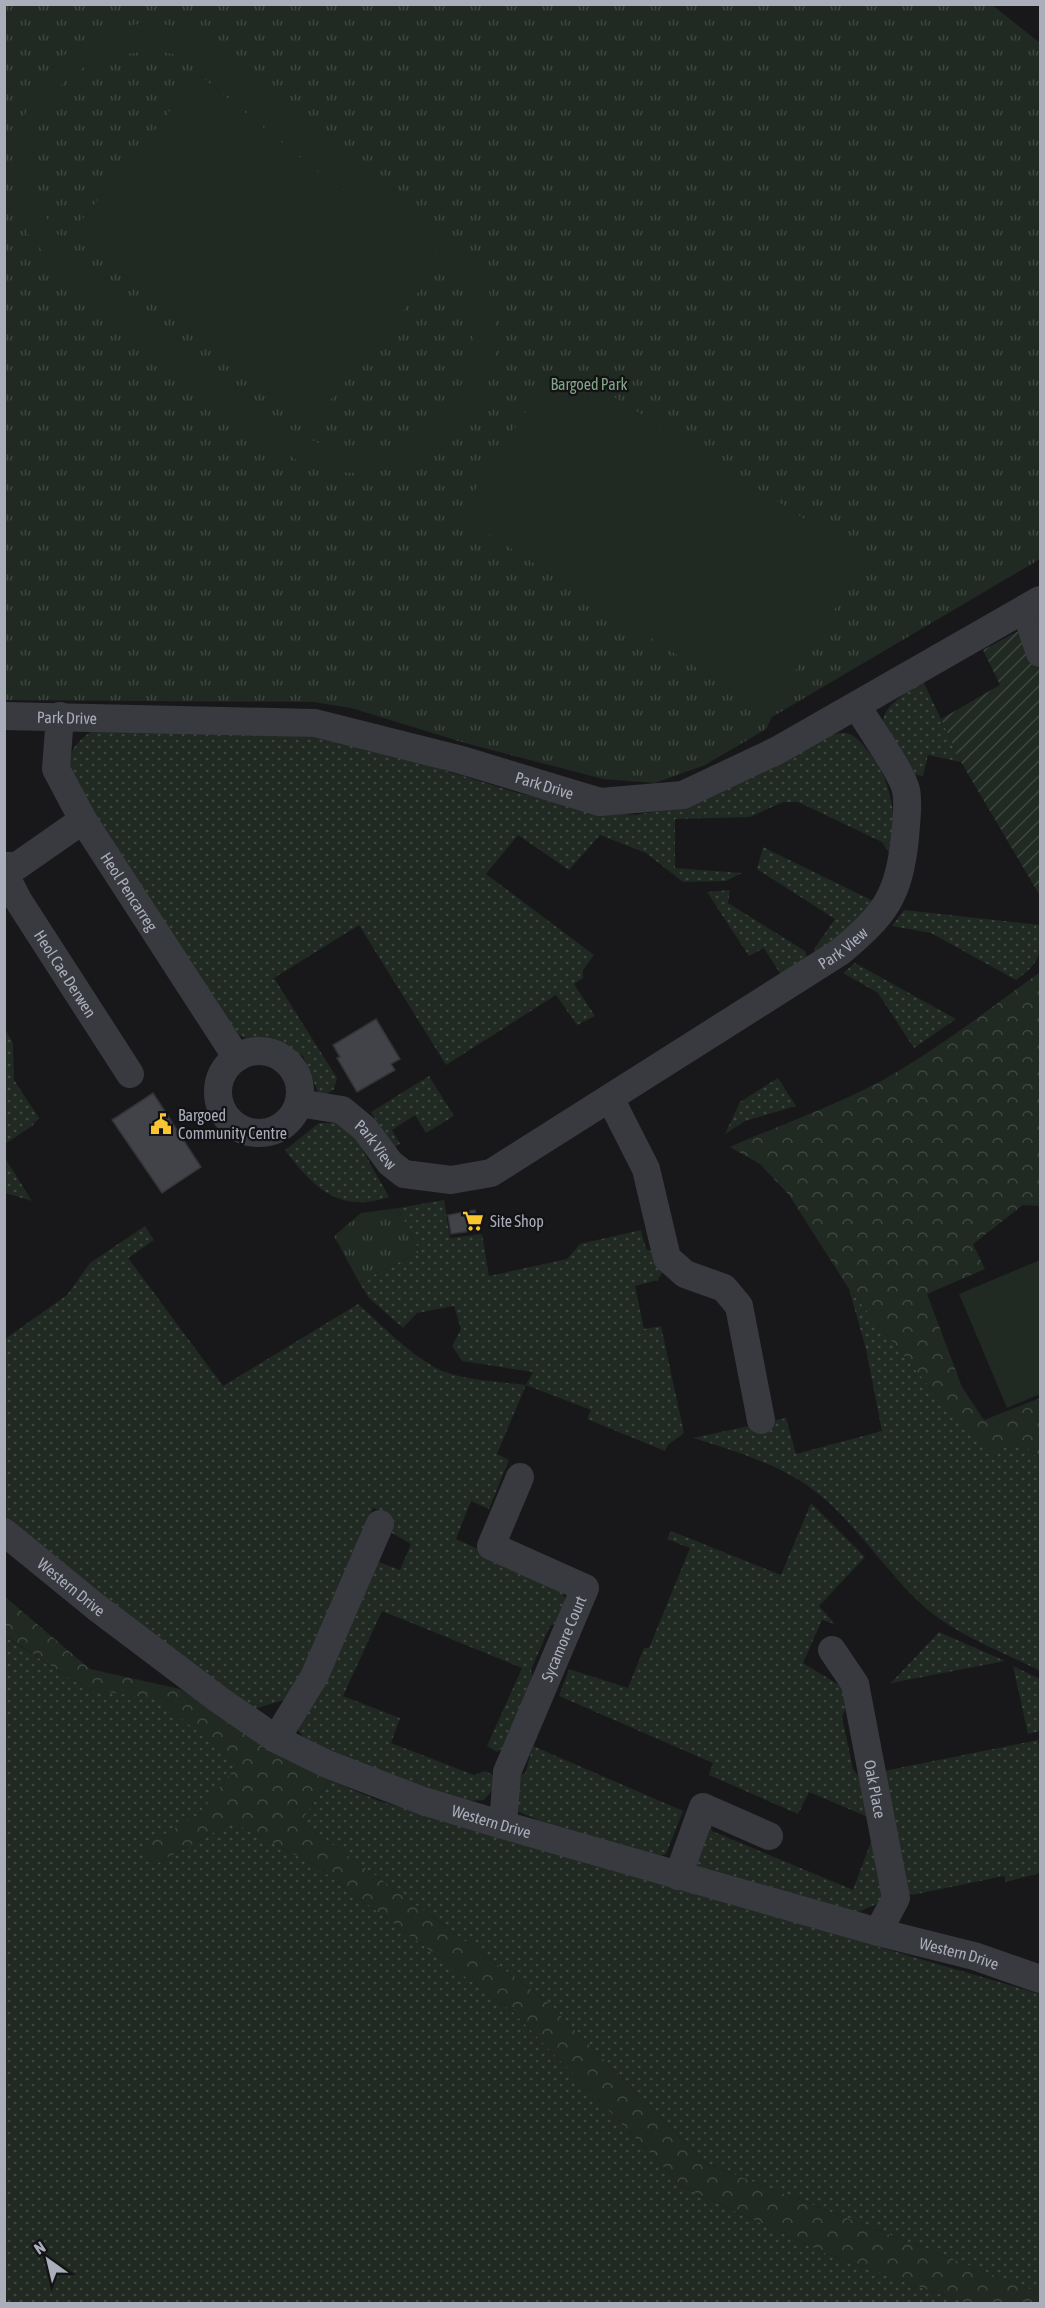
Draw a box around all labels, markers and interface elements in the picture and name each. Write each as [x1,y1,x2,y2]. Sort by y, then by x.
park label: Bargoed Park [550,375,628,394]
street label: Park Drive [37,708,97,727]
street label: Park Drive [513,768,576,803]
street label: Heol Pencarreg [97,849,161,935]
street label: Park View [815,923,871,972]
street label: Heol Cae Derwen [31,927,100,1021]
place label: Bargoed Community Centre [178,1106,287,1143]
public building icon: Bargoed Community Centre [149,1112,173,1136]
street label: Park View [352,1116,400,1173]
supermarket icon: Site Shop [461,1209,485,1233]
place label: Site Shop [490,1212,544,1231]
street label: Western Drive [34,1554,109,1620]
street label: Sycamore Court [537,1593,590,1684]
street label: Oak Place [861,1758,889,1820]
street label: Western Drive [450,1801,533,1842]
street label: Western Drive [918,1934,1001,1973]
north arrow [18,2230,78,2290]
text: N [31,2237,49,2258]

